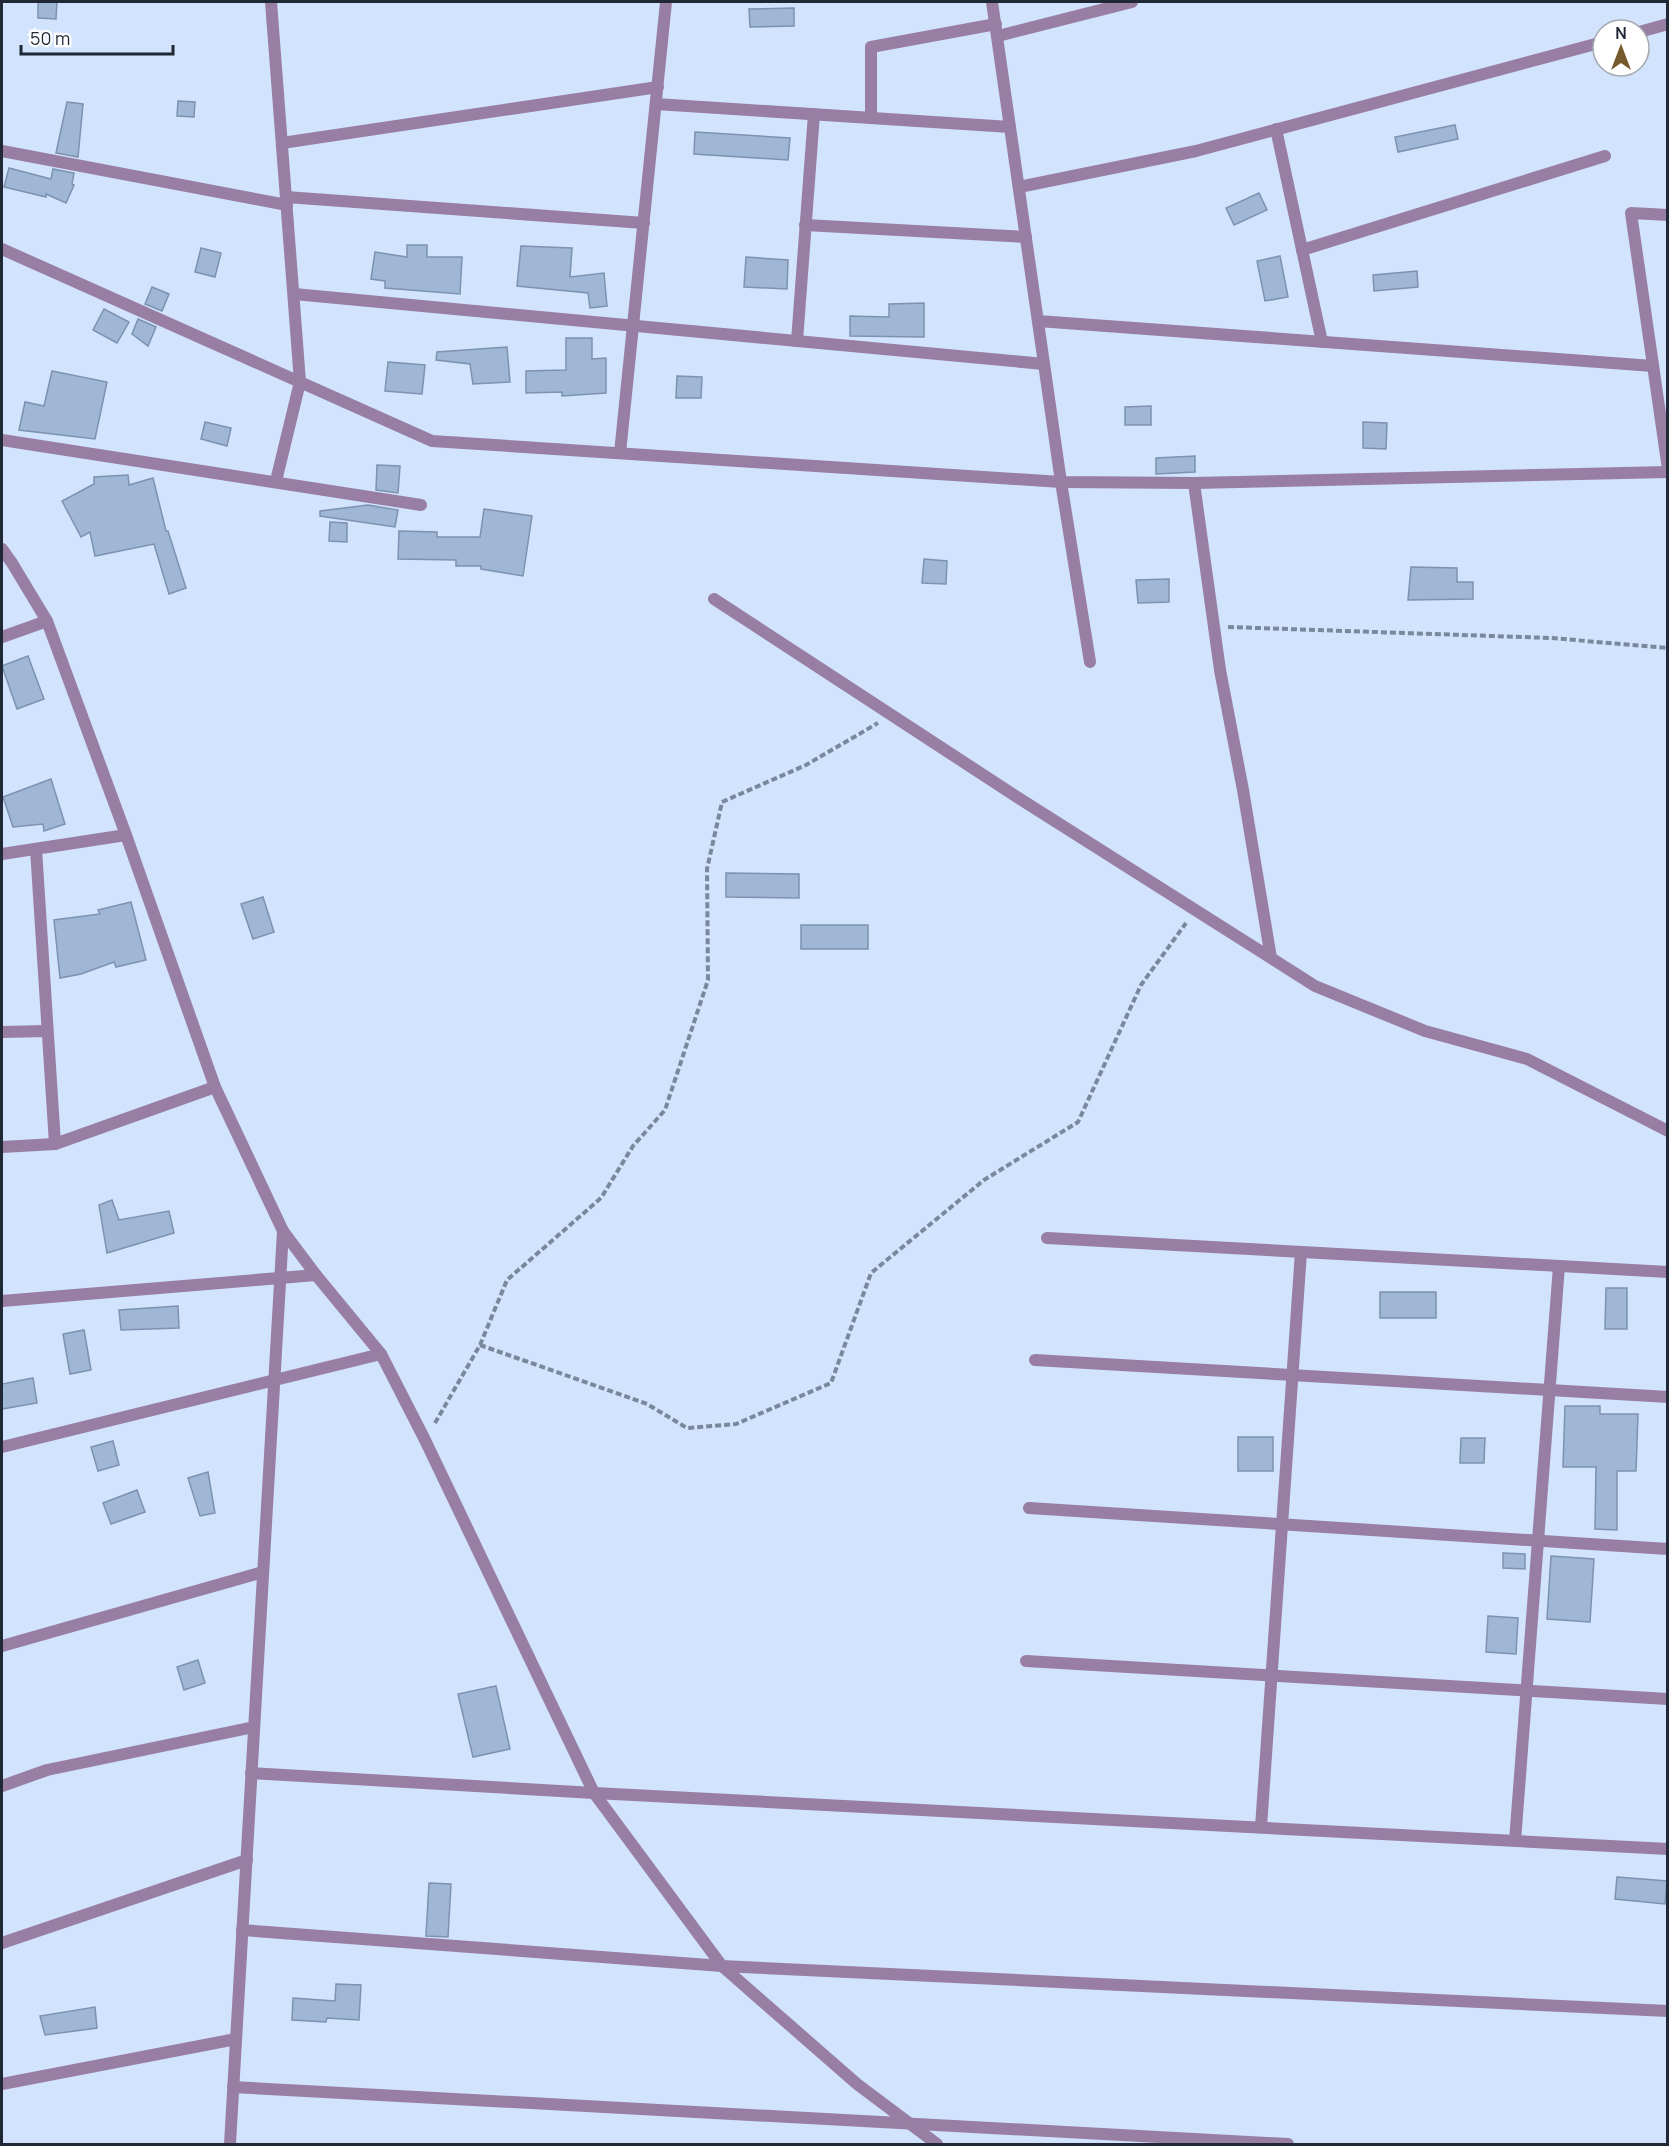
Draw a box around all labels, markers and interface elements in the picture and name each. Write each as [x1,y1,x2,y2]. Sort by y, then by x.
scale bar [21,18,172,56]
north arrow [1591,18,1651,78]
text: N [1615,22,1627,44]
text: 50 m [30,26,70,50]

